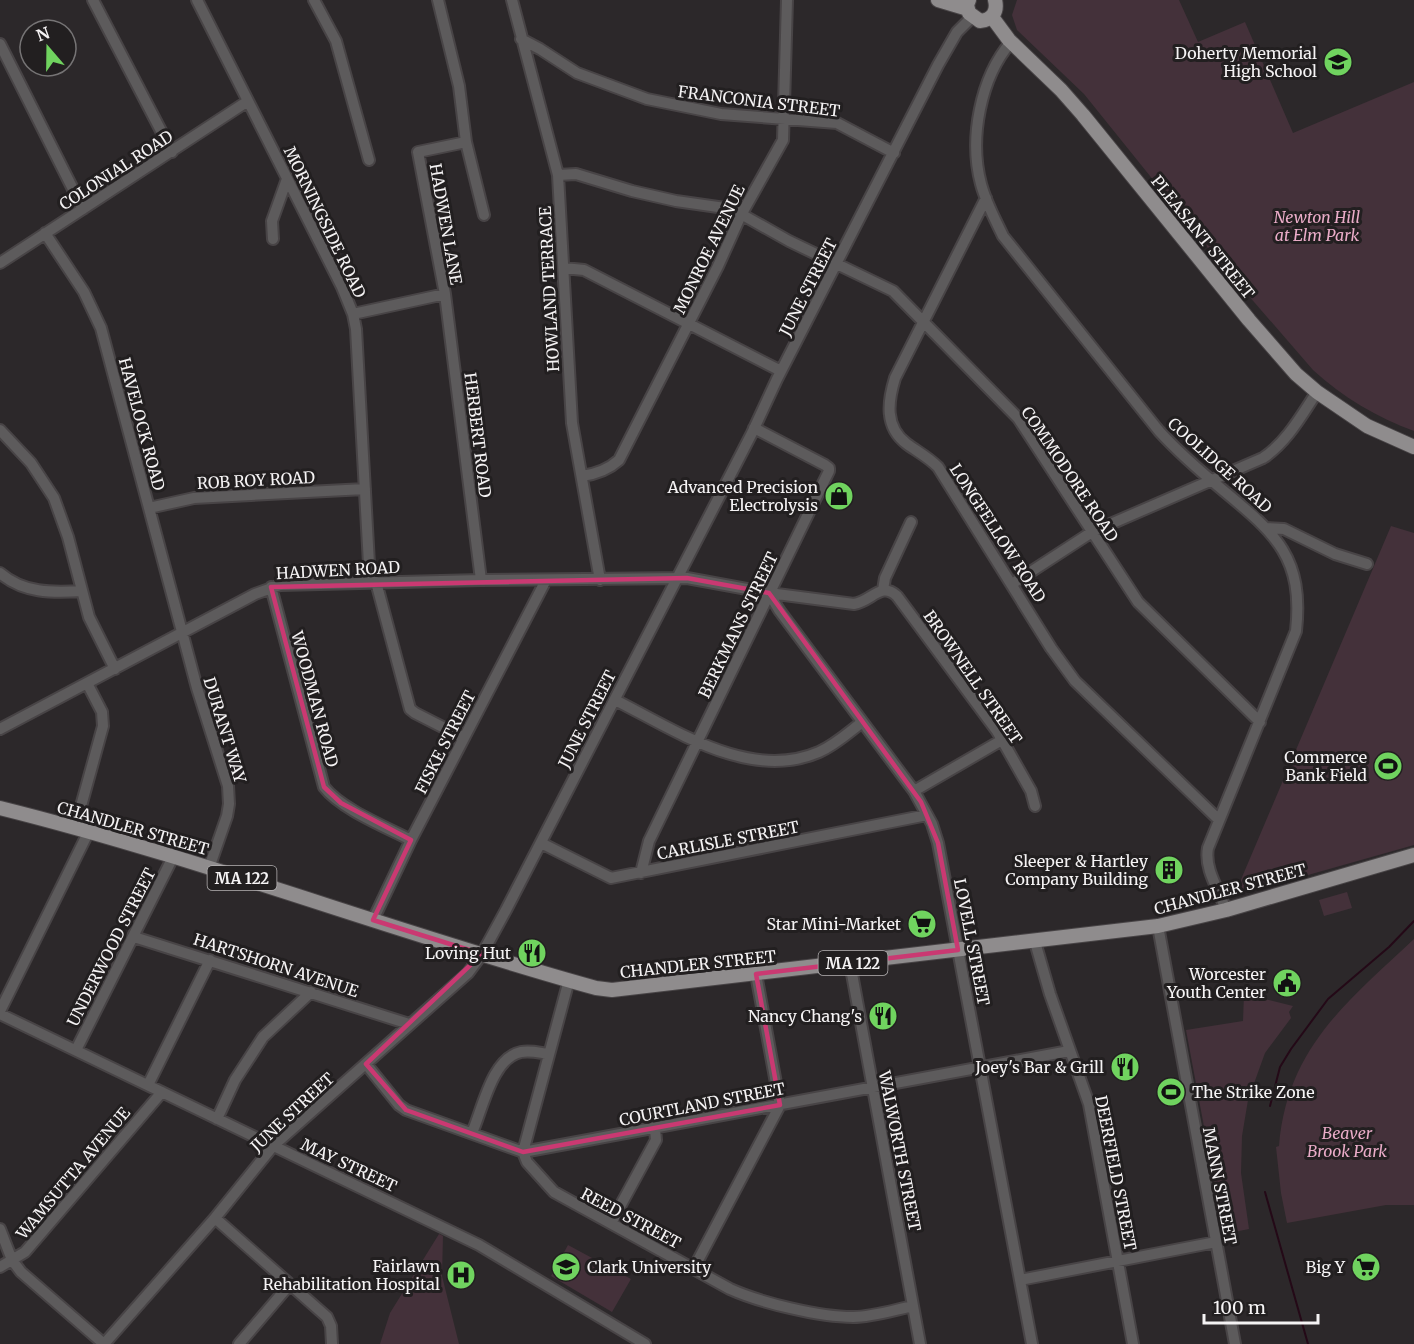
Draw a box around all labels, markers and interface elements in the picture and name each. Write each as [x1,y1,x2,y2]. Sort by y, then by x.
north arrow [18,18,78,78]
text: N [34,22,53,45]
place label: Doherty Memorial High School [1175,43,1317,81]
school or university icon: Doherty Memorial High School [1322,46,1354,78]
street label: FRANCONIA STREET [677,81,841,121]
street label: COLONIAL ROAD [55,126,177,214]
street label: MORNINGSIDE ROAD [280,143,370,301]
street label: HADWEN LANE [425,162,467,287]
street label: PLEASANT STREET [1147,171,1259,303]
street label: MONROE AVENUE [669,181,749,317]
street label: HOWLAND TERRACE [535,205,563,372]
park label: Newton Hill at Elm Park [1274,207,1360,245]
street label: JUNE STREET [774,235,841,340]
street label: HAVELOCK ROAD [115,355,169,493]
street label: HERBERT ROAD [460,371,496,499]
street label: COMMODORE ROAD [1017,403,1123,545]
street label: COOLIDGE ROAD [1164,413,1276,517]
street label: LONGFELLOW ROAD [946,460,1050,606]
street label: ROB ROY ROAD [196,467,316,493]
place label: Advanced Precision Electrolysis [666,477,818,515]
shop icon: Advanced Precision Electrolysis [823,480,855,512]
street label: BERKMANS STREET [694,549,782,701]
street label: HADWEN ROAD [275,557,401,583]
street label: BROWNELL STREET [919,606,1027,748]
street label: WOODMAN ROAD [287,628,343,769]
street label: JUNE STREET [553,667,620,772]
street label: DURANT WAY [199,675,251,786]
street label: FISKE STREET [410,687,480,797]
place label: Commerce Bank Field [1284,747,1367,785]
sports icon: Commerce Bank Field [1372,750,1404,782]
street label: CHANDLER STREET [55,797,211,859]
street label: CARLISLE STREET [655,816,801,864]
place label: Sleeper & Hartley Company Building [1005,851,1149,889]
building icon: Sleeper & Hartley Company Building [1153,854,1185,886]
street label: CHANDLER STREET [1152,859,1308,919]
street label: UNDERWOOD STREET [62,865,160,1029]
road number: MA 122 [208,866,276,890]
street label: LOVELL STREET [950,877,994,1007]
supermarket icon: Star Mini-Market [906,908,938,940]
place label: Star Mini-Market [767,914,902,934]
street label: HARTSHORN AVENUE [191,929,362,1001]
restaurant icon: Loving Hut [516,937,548,969]
place label: Loving Hut [425,943,512,963]
street label: CHANDLER STREET [619,946,777,982]
road number: MA 122 [818,951,888,975]
place label: Worcester Youth Center [1166,964,1266,1002]
public building icon: Worcester Youth Center [1271,967,1303,999]
restaurant icon: Nancy Chang's [867,1000,899,1032]
place label: Nancy Chang's [748,1006,862,1026]
restaurant icon: Joey's Bar & Grill [1109,1051,1141,1083]
place label: Joey's Bar & Grill [974,1057,1104,1077]
street label: JUNE STREET [245,1068,338,1157]
street label: WALWORTH STREET [874,1068,925,1233]
sports icon: The Strike Zone [1155,1076,1187,1108]
street label: COURTLAND STREET [617,1078,787,1130]
place label: The Strike Zone [1192,1082,1315,1102]
street label: DEERFIELD STREET [1091,1094,1141,1252]
street label: WAMSUTTA AVENUE [11,1102,135,1244]
park label: Beaver Brook Park [1307,1123,1387,1161]
street label: MANN STREET [1199,1126,1241,1246]
street label: MAY STREET [298,1134,400,1196]
street label: REED STREET [578,1183,684,1253]
school or university icon: Clark University [550,1251,582,1283]
supermarket icon: Big Y [1350,1251,1382,1283]
place label: Fairlawn Rehabilitation Hospital [263,1256,440,1294]
place label: Clark University [587,1257,712,1277]
place label: Big Y [1306,1257,1346,1277]
hospital icon: Fairlawn Rehabilitation Hospital [445,1259,477,1291]
scale bar [1204,1287,1318,1325]
text: 100 m [1213,1296,1266,1319]

